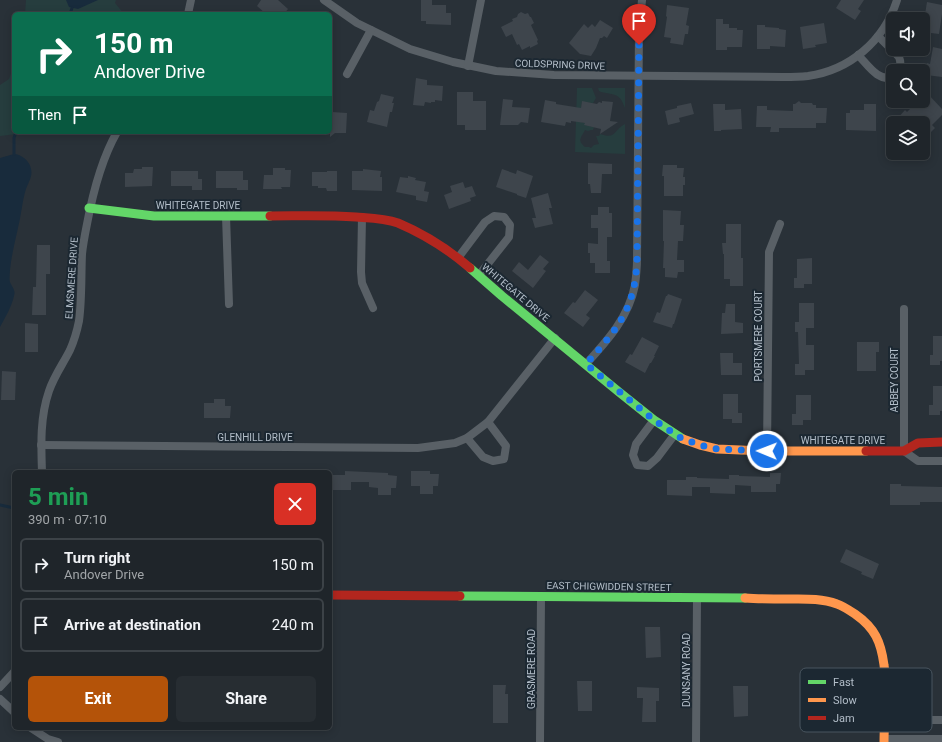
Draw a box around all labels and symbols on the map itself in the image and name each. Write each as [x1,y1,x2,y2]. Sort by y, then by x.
pin [622,4,656,45]
street label: COLDSPRING DRIVE [515,57,606,72]
street label: WHITEGATE DRIVE [156,200,241,211]
street label: ELMSMERE DRIVE [63,236,80,319]
street label: WHITEGATE DRIVE [480,261,552,324]
street label: PORTSMERE COURT [753,290,764,382]
street label: ABBEY COURT [889,348,900,412]
position arrow [746,430,788,472]
street label: GLENHILL DRIVE [217,432,293,443]
street label: WHITEGATE DRIVE [801,435,886,446]
street label: EAST CHIGWIDDEN STREET [546,580,672,593]
street label: GRASMERE ROAD [526,629,537,709]
street label: DUNSANY ROAD [681,633,692,707]
legend [800,668,932,732]
text: Fast [833,676,855,689]
text: Slow [833,694,857,707]
text: Jam [833,712,855,725]

